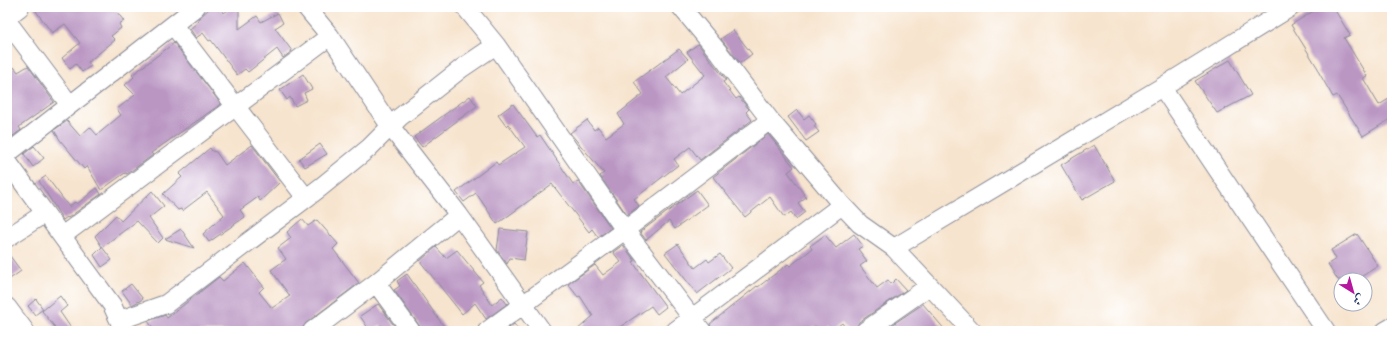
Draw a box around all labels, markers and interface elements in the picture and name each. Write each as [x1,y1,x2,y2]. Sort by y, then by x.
north arrow [1333,272,1373,312]
text: ش [1350,291,1366,307]

